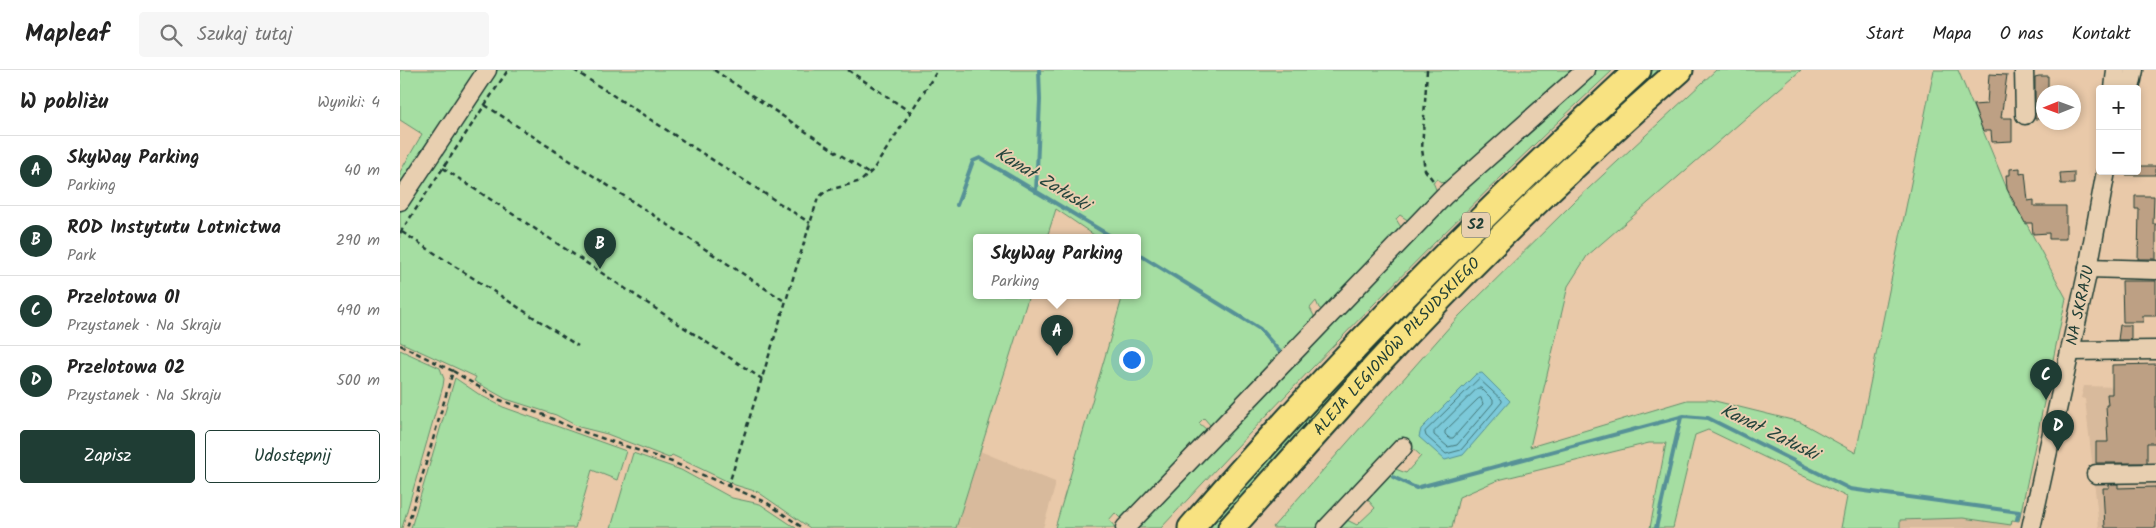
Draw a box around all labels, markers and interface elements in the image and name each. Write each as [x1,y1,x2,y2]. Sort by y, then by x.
search box [139,12,489,57]
text: Mapleaf [25,15,109,54]
text: Szukaj tutaj [197,20,293,50]
text: Start [1866,20,1904,49]
text: Mapa [1932,20,1972,49]
text: O nas [2000,20,2044,49]
text: Kontakt [2072,20,2131,49]
icon: search [157,21,185,49]
north arrow [2036,85,2081,130]
map controls [2096,85,2141,175]
button: + [2096,85,2141,130]
text: W pobliżu [20,86,108,119]
text: Wyniki: 4 [317,90,380,115]
button: − [2096,130,2141,175]
water label: Kanał Załuski [989,140,1098,222]
text: SkyWay Parking [67,143,200,173]
text: A [31,158,41,183]
text: 40 m [344,158,380,183]
text: Parking [67,173,116,198]
road number: S2 [1462,212,1490,238]
text: ROD Instytutu Lotnictwa [67,213,281,243]
text: B [31,228,41,253]
text: 290 m [336,228,380,253]
pin: B [584,228,616,269]
popup [973,234,1141,299]
text: SkyWay Parking [991,239,1123,269]
text: Park [67,243,96,268]
street label: ALEJA LEGIONÓW PIŁSUDSKIEGO [1307,251,1486,441]
street label: NA SKRAJU [2059,263,2101,348]
text: Parking [991,269,1040,294]
text: Przelotowa 01 [67,283,180,313]
text: C [31,298,41,323]
text: 490 m [336,298,380,323]
text: Przystanek · Na Skraju [67,313,221,338]
pin: A [1041,315,1073,356]
your location [1119,347,1145,373]
text: Przelotowa 02 [67,353,185,383]
pin: C [2030,359,2062,400]
text: D [31,368,41,393]
text: 500 m [336,368,380,393]
text: Przystanek · Na Skraju [67,383,221,408]
water label: Kanał Załuski [1715,397,1826,471]
pin: D [2042,410,2074,451]
button: Zapisz [20,430,195,483]
button: Udostępnij [205,430,380,483]

